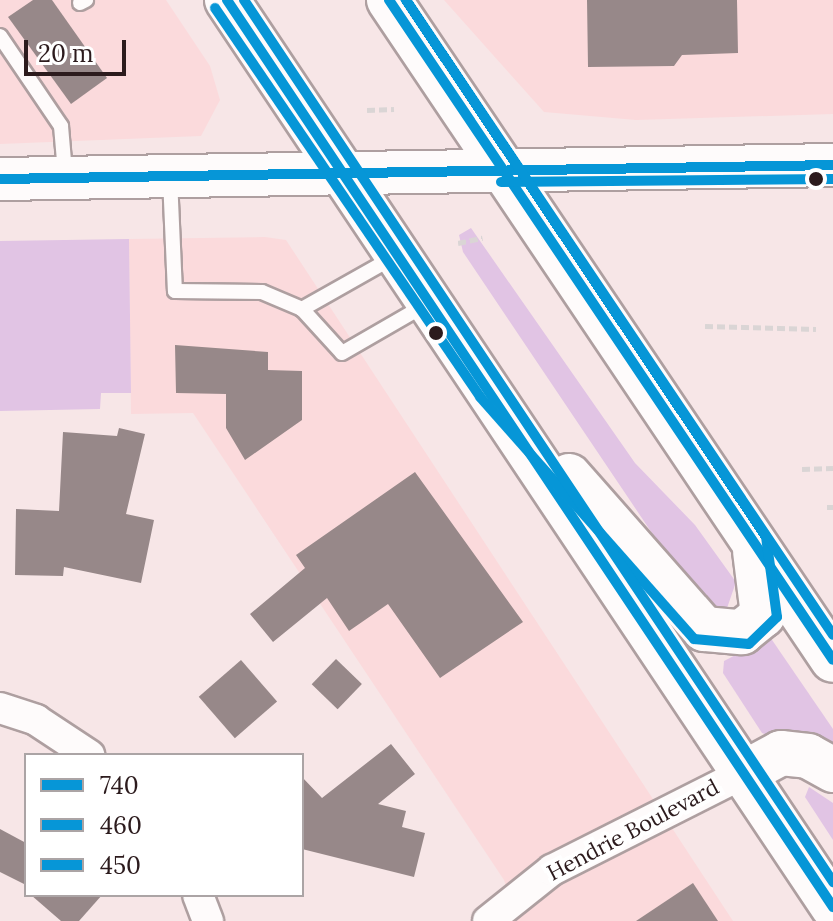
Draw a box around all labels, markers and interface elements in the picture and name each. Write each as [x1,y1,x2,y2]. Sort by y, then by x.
scale bar [28,24,130,74]
text: 20 m [38,38,94,69]
unlabelled marker [808,171,824,187]
unlabelled marker [428,325,444,341]
legend [24,753,304,897]
text: 740 [100,770,139,801]
street label: Hendrie Boulevard [543,774,723,886]
text: 460 [100,810,142,841]
text: 450 [100,850,141,881]

